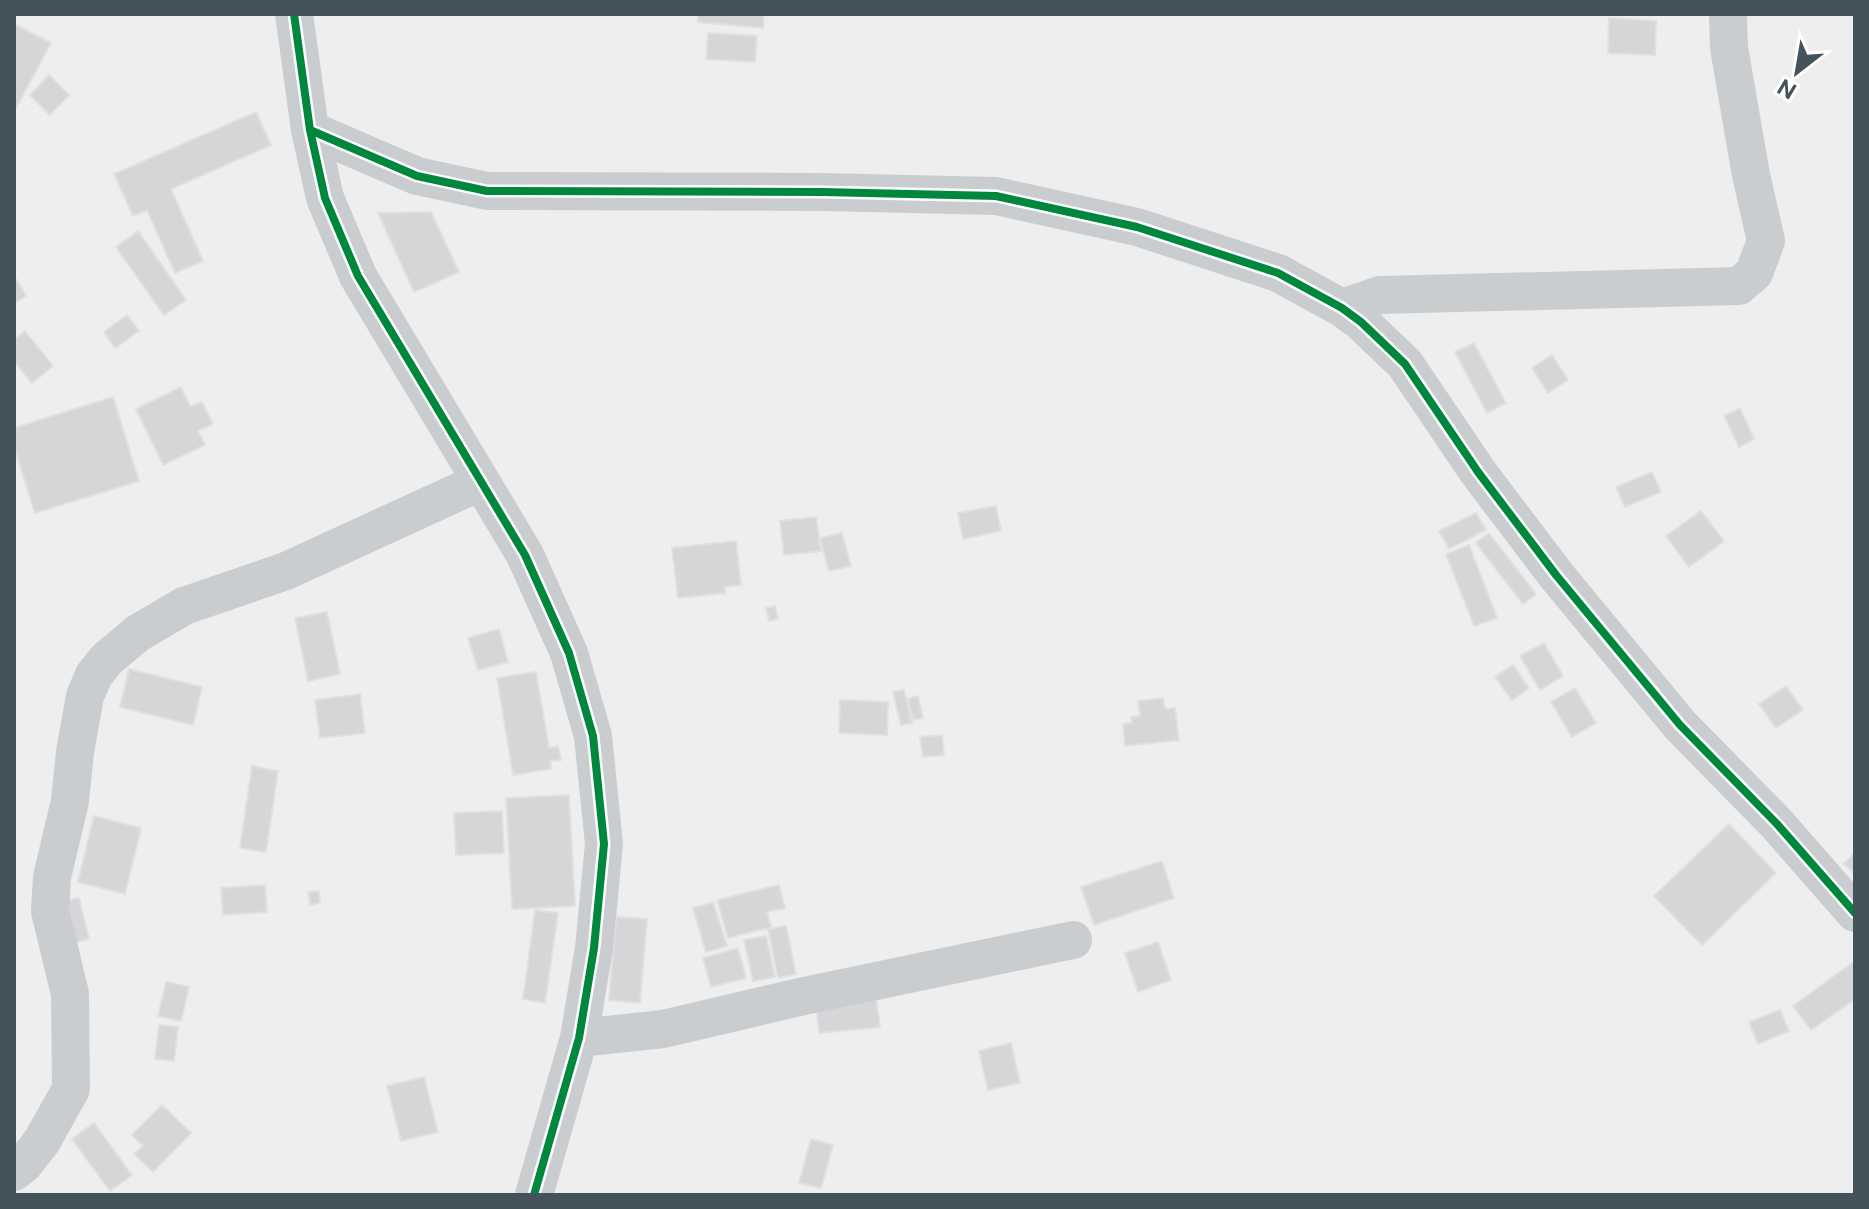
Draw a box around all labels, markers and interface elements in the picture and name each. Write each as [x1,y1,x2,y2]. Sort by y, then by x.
north arrow [1757,32,1837,112]
text: N [1773,74,1801,105]

